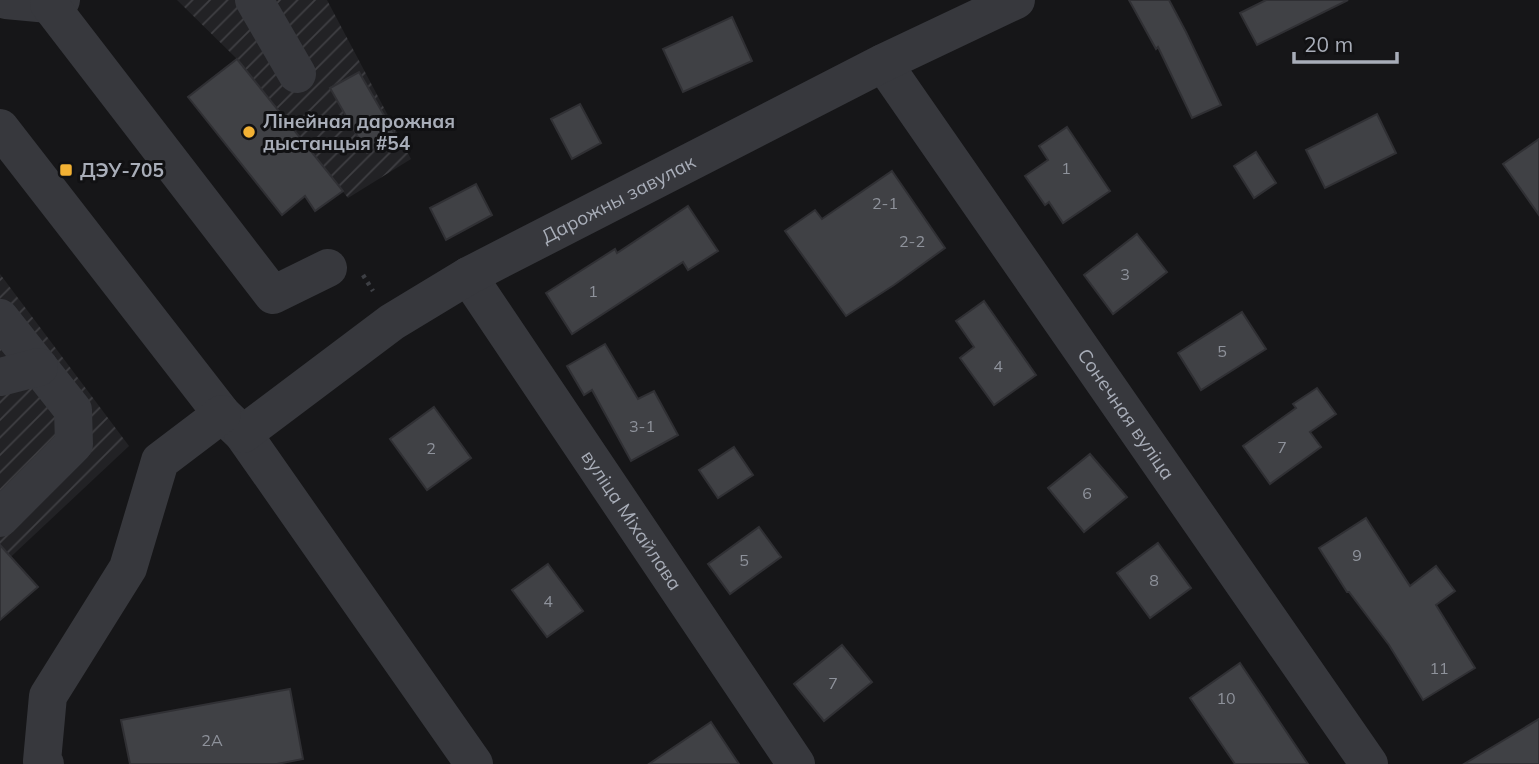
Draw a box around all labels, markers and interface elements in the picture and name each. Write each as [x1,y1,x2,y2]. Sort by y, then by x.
scale bar [1294,21,1397,65]
text: 20 m [1304,31,1353,57]
place label: Лінейная дарожная дыстанцыя #54 [263,109,455,155]
marker: Лінейная дарожная дыстанцыя #54 [241,124,257,140]
street label: Дарожны завулак [537,149,700,248]
place label: ДЭУ-705 [80,158,164,182]
house number: 1 [1061,158,1071,178]
marker: ДЭУ-705 [58,162,74,178]
house number: 2-1 [872,193,898,213]
house number: 2-2 [899,231,925,251]
house number: 3 [1120,264,1130,284]
house number: 1 [588,281,598,301]
house number: 5 [1217,341,1227,361]
street label: Сонечная вуліца [1072,344,1180,484]
house number: 4 [993,356,1003,376]
house number: 3-1 [629,416,655,436]
house number: 7 [1277,437,1287,457]
house number: 2 [426,438,436,458]
street label: вуліца Міхайлава [576,445,688,595]
house number: 6 [1082,483,1092,503]
house number: 9 [1352,545,1362,565]
house number: 5 [739,550,749,570]
house number: 8 [1149,570,1159,590]
house number: 4 [543,591,553,611]
house number: 11 [1429,658,1449,678]
house number: 7 [828,673,838,693]
house number: 10 [1216,688,1236,708]
house number: 2А [201,730,223,750]

